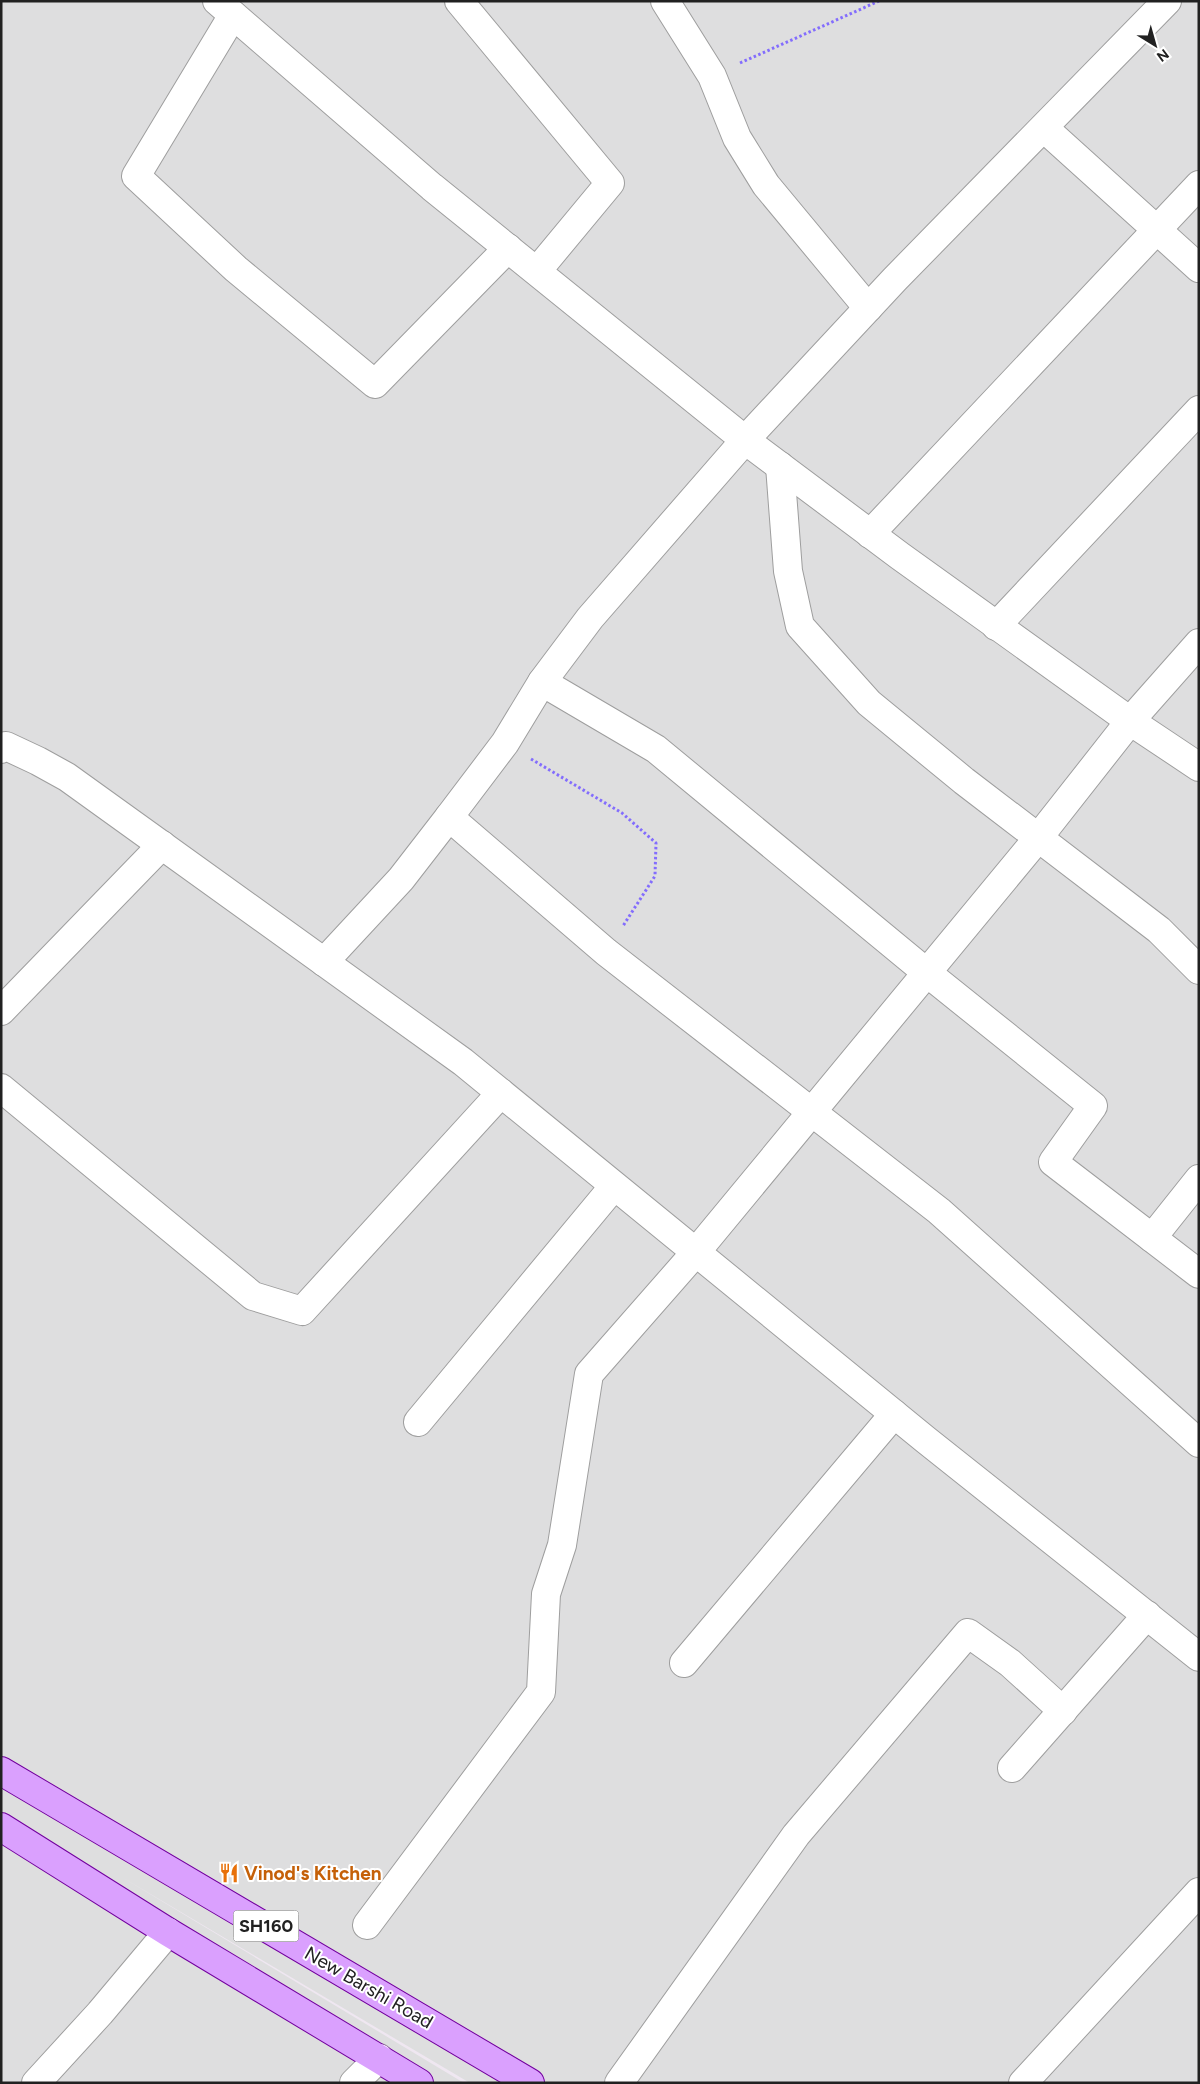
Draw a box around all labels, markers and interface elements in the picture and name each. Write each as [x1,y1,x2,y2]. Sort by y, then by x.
north arrow [1130,20,1180,70]
text: N [1153,45,1172,65]
restaurant icon: Vinod's Kitchen [218,1862,240,1884]
place label: Vinod's Kitchen [244,1862,382,1885]
road number: SH160 [234,1910,298,1942]
street label: New Barshi Road [300,1941,437,2034]

